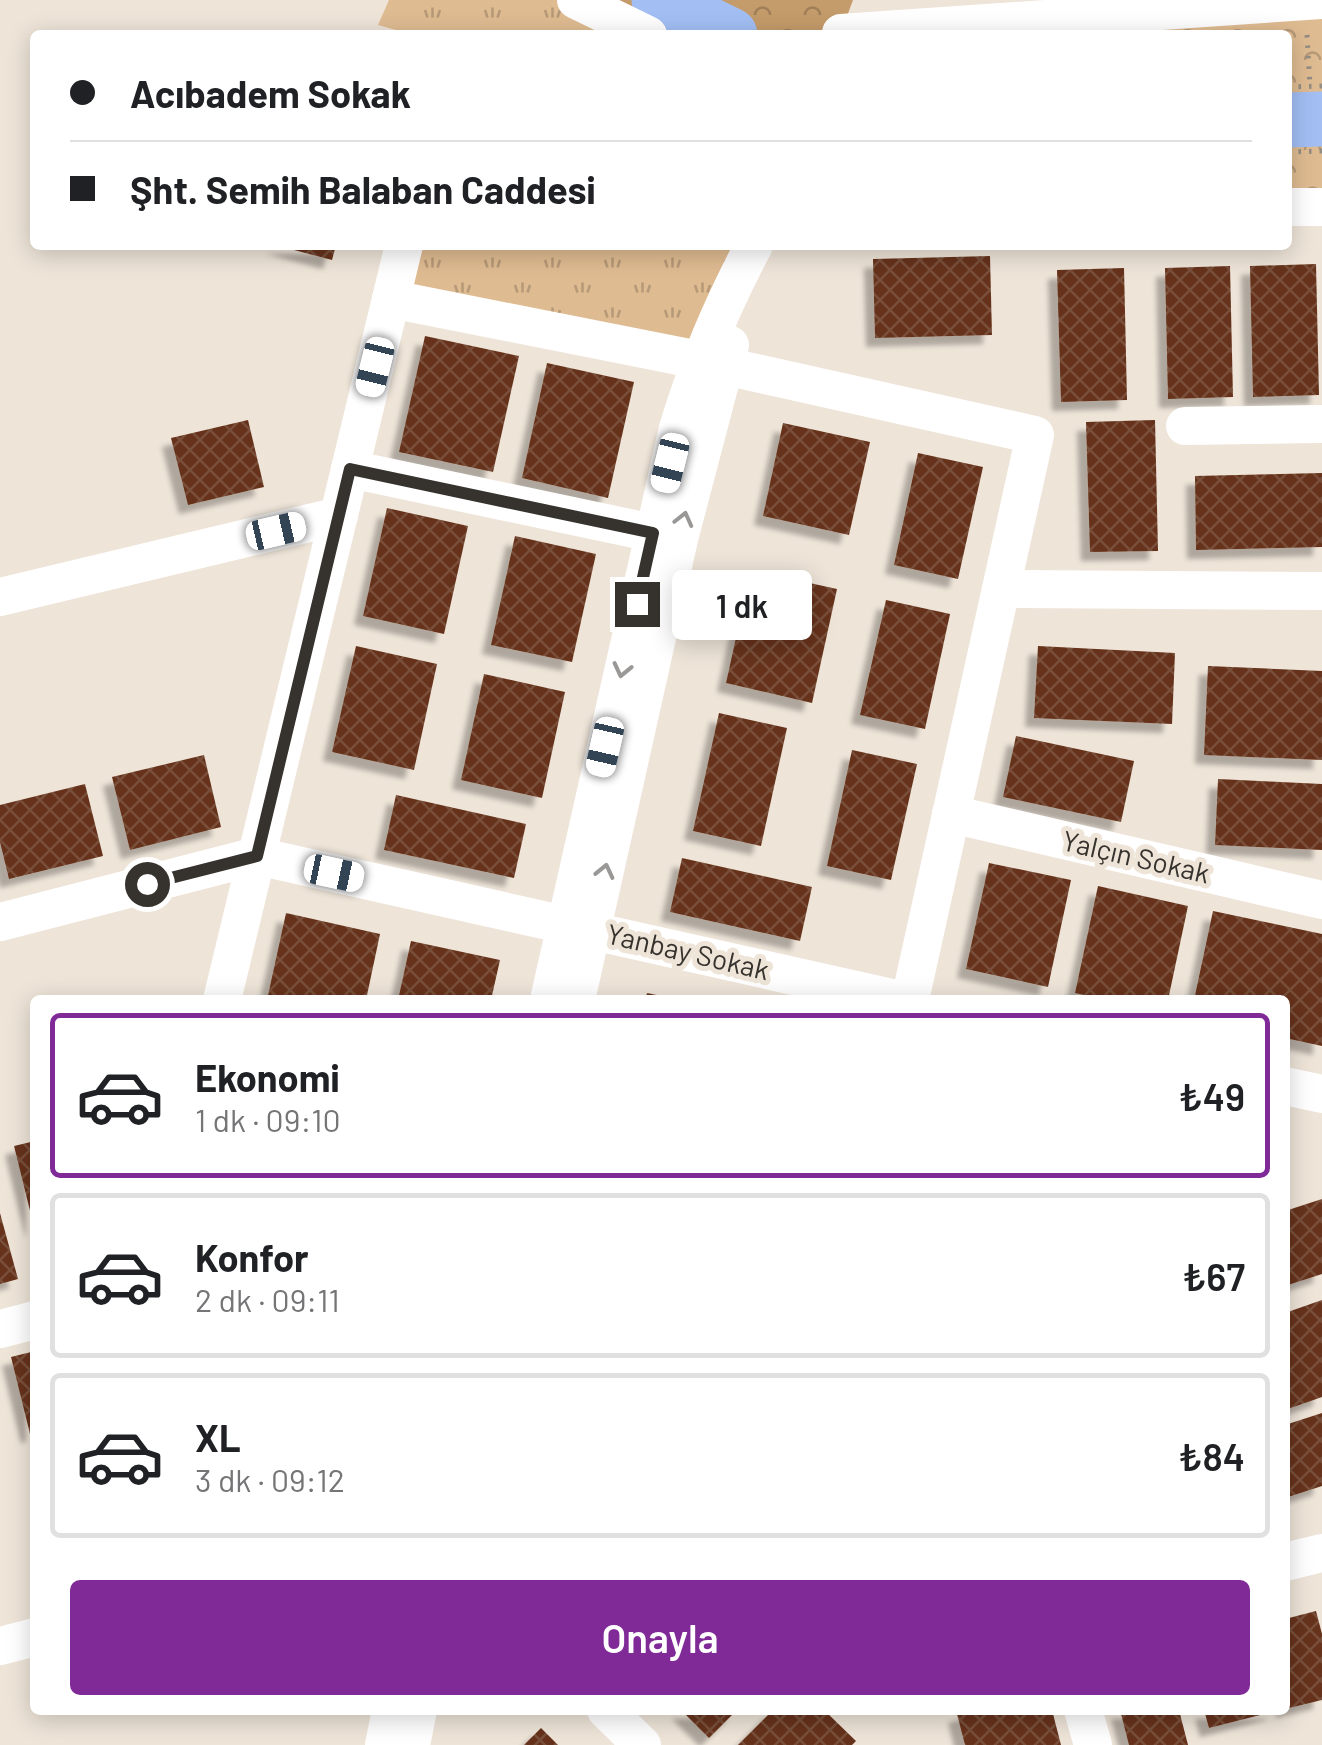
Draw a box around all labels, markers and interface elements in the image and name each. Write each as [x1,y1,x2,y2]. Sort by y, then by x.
text: Acıbadem Sokak [130,70,411,116]
text: Şht. Semih Balaban Caddesi [130,166,596,212]
car [353,334,397,400]
car [648,430,692,496]
car [243,510,309,552]
one-way arrow [672,511,693,528]
callout: 1 dk [672,569,812,639]
route end [615,582,660,627]
text: 1 dk [716,586,768,624]
one-way arrow [613,661,634,678]
car [584,714,626,780]
street label: Yalçın Sokak [1059,823,1213,889]
car [302,852,366,894]
route start [125,862,170,907]
one-way arrow [593,863,614,880]
street label: Yanbay Sokak [604,916,773,986]
icon: car [75,1051,165,1141]
text: Ekonomi [195,1054,339,1100]
text: ₺49 [1178,1073,1245,1119]
text: 1 dk · 09:10 [195,1100,341,1138]
icon: car [75,1231,165,1321]
text: Konfor [195,1234,309,1280]
text: ₺67 [1182,1253,1245,1299]
text: 2 dk · 09:11 [195,1280,340,1318]
icon: car [75,1411,165,1501]
text: XL [195,1414,241,1460]
text: ₺84 [1178,1433,1245,1479]
text: 3 dk · 09:12 [195,1460,345,1498]
button: Onayla [70,1580,1250,1695]

